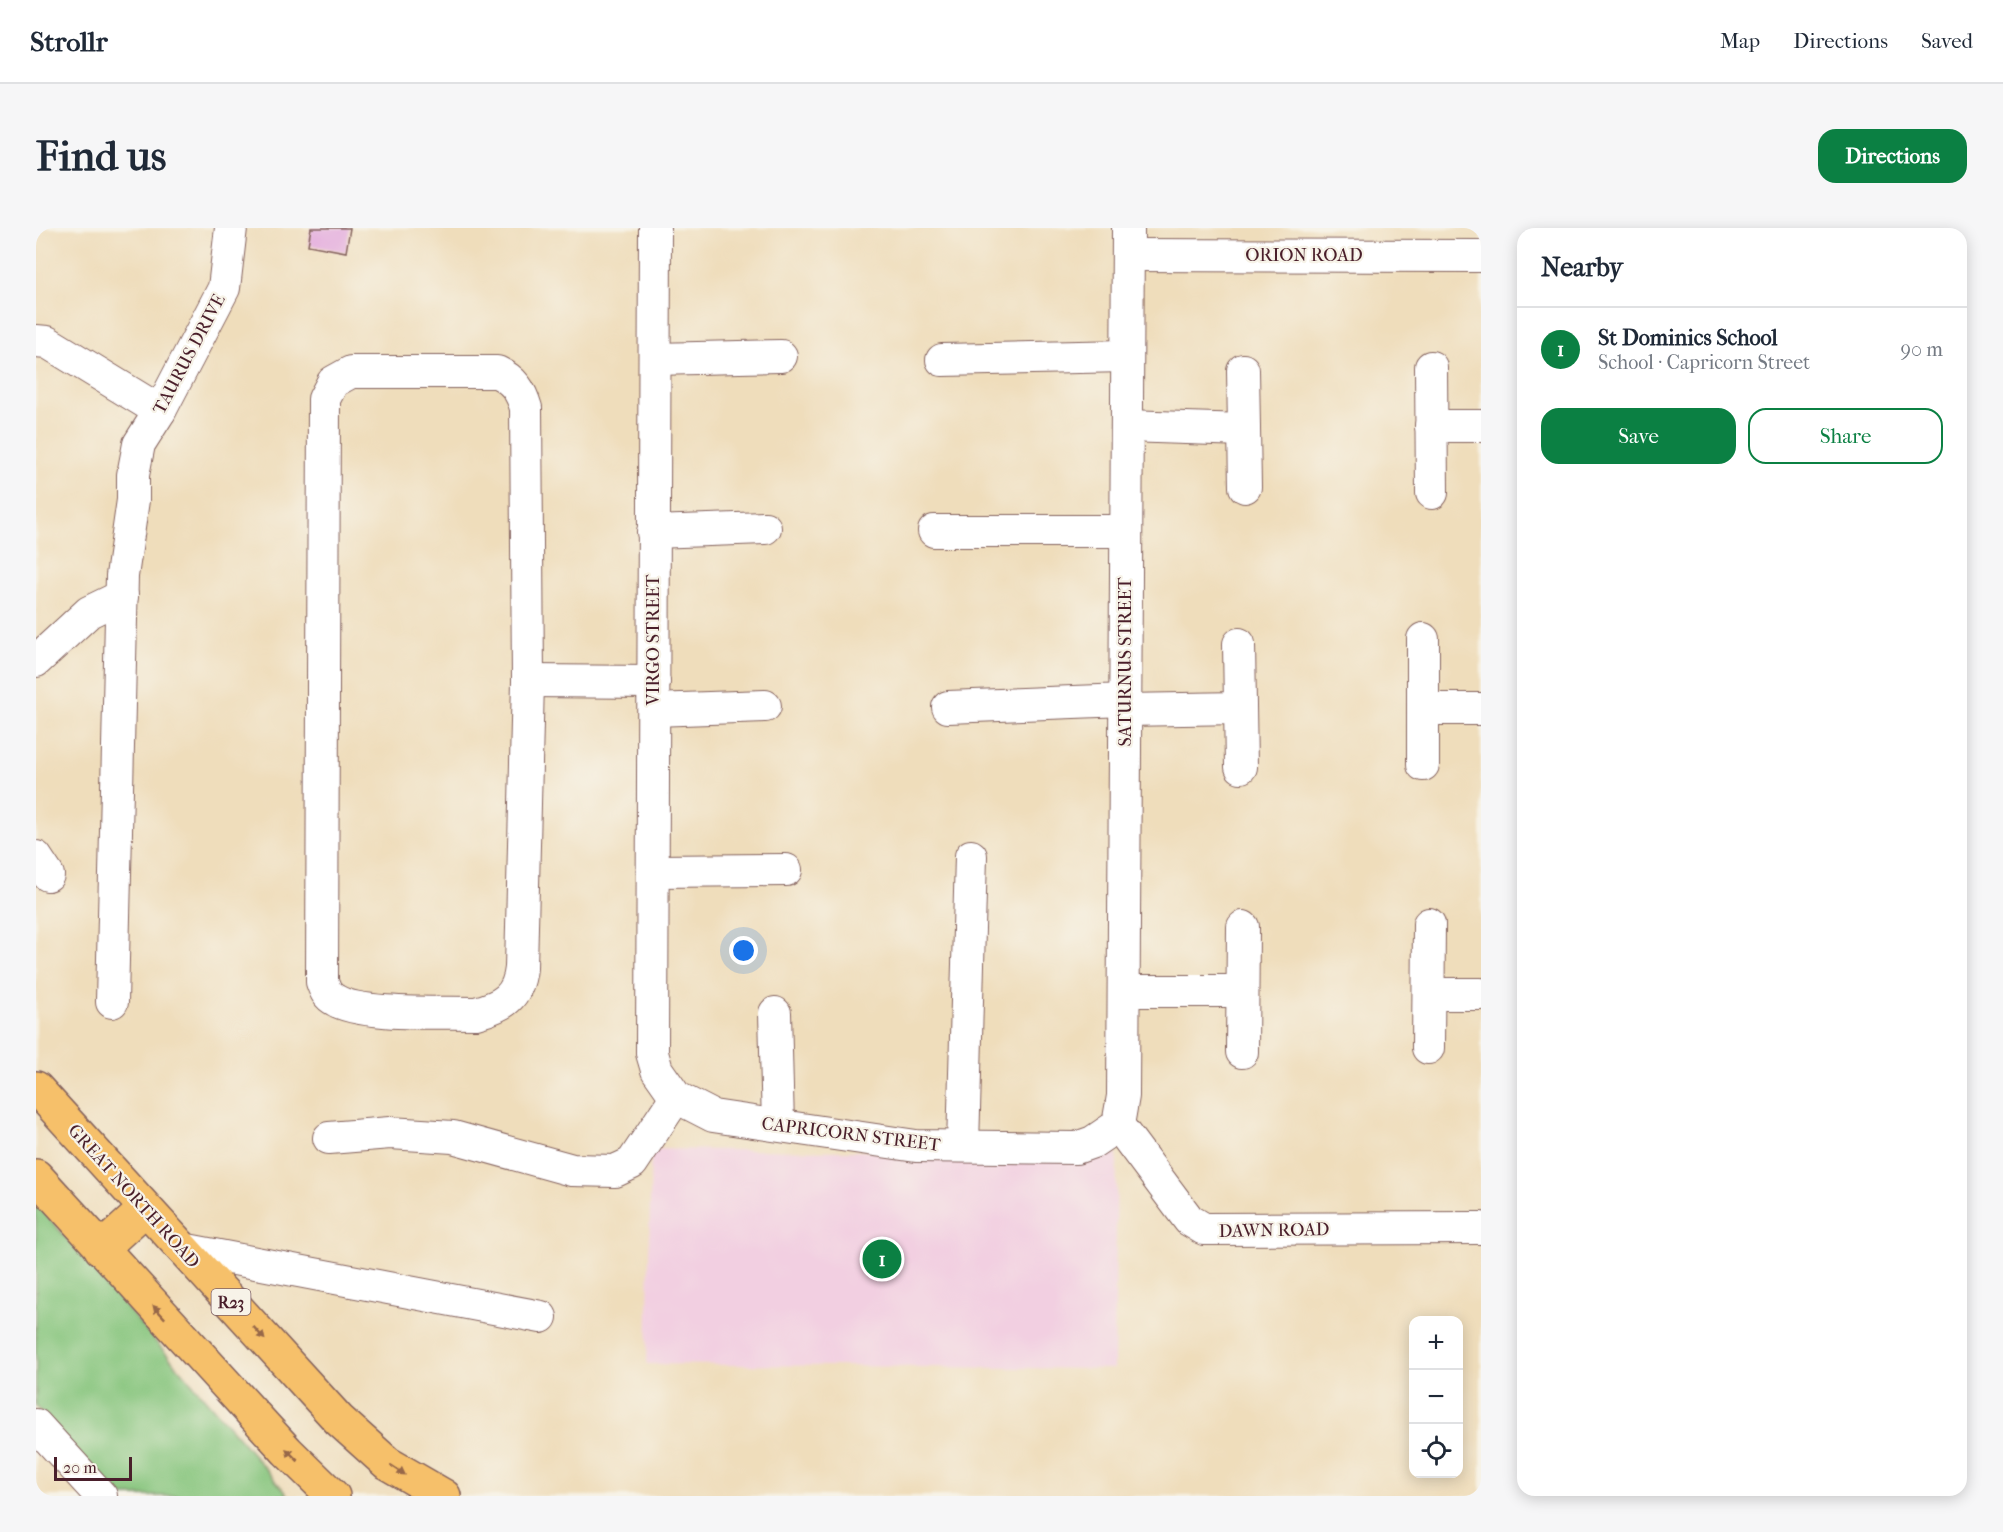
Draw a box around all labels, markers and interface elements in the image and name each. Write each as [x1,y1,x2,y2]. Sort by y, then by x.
text: Strollr [30,25,108,58]
text: Map [1720,29,1760,53]
text: Directions [1793,29,1888,53]
text: Saved [1921,29,1973,53]
button: Directions [1818,129,1967,183]
text: Find us [36,132,166,181]
street label: ORION ROAD [1245,245,1363,266]
text: Nearby [1541,252,1623,283]
street label: TAURUS DRIVE [149,291,230,418]
text: St Dominics School [1598,325,1778,351]
text: 1 [1557,338,1564,361]
text: 90 m [1901,338,1943,361]
text: School · Capricorn Street [1598,351,1810,374]
button: Save [1541,408,1736,464]
button: Share [1748,408,1943,464]
street label: VIRGO STREET [643,574,664,706]
street label: SATURNUS STREET [1115,577,1136,747]
your location [729,936,758,965]
street label: CAPRICORN STREET [760,1113,942,1156]
street label: GREAT NORTH ROAD [64,1120,204,1273]
street label: DAWN ROAD [1218,1219,1330,1242]
pin: 1 [862,1236,902,1282]
road number: R23 [212,1289,250,1315]
one-way arrow [153,1305,166,1320]
map controls [1409,1316,1463,1478]
button: + [1409,1316,1463,1370]
one-way arrow [252,1326,266,1341]
button: − [1409,1370,1463,1424]
button: locate [1409,1424,1463,1478]
one-way arrow [285,1449,299,1463]
scale bar [54,1454,132,1482]
text: 20 m [63,1458,97,1477]
one-way arrow [389,1464,405,1476]

